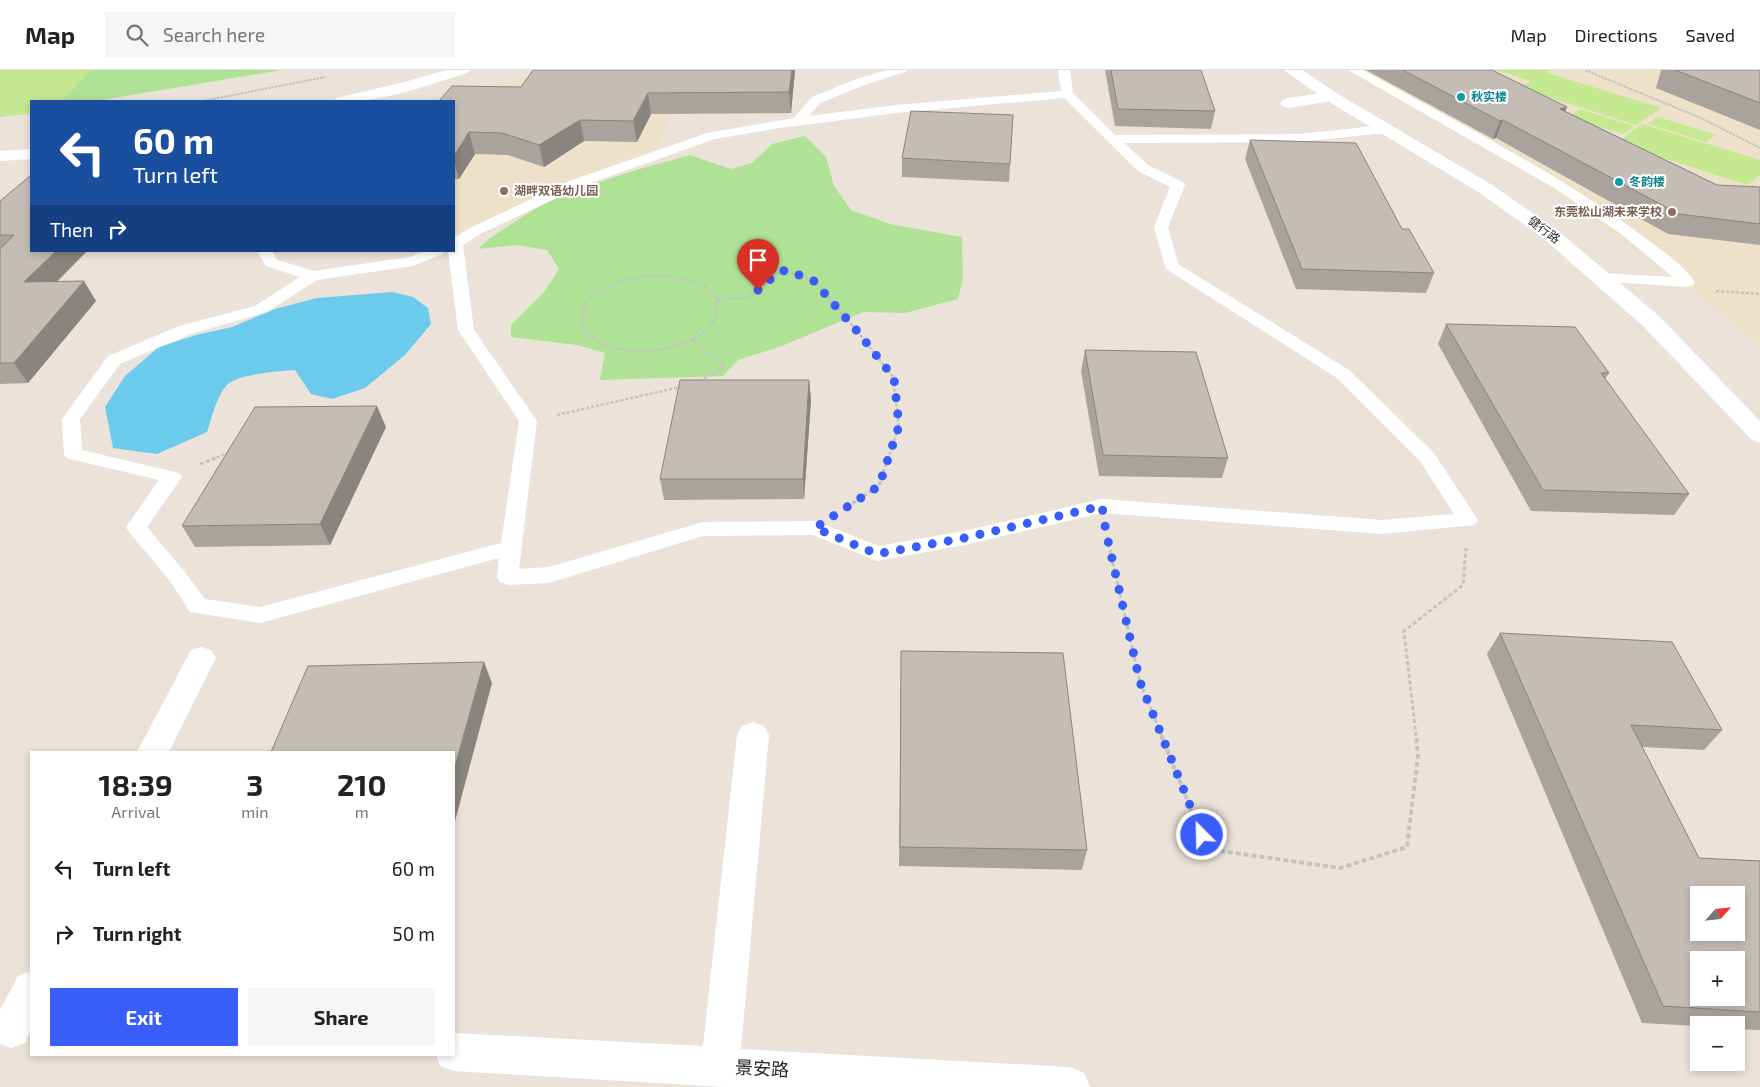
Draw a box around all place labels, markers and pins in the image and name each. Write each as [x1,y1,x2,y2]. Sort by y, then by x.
place label: 秋实楼 [1471,89,1507,103]
marker: 秋实楼 [1455,91,1467,103]
place label: 冬韵楼 [1629,174,1665,188]
marker: 冬韵楼 [1613,176,1625,188]
place label: 湖畔双语幼儿园 [514,183,598,197]
marker: 湖畔双语幼儿园 [498,185,510,197]
place label: 东莞松山湖未来学校 [1554,204,1662,218]
marker: 东莞松山湖未来学校 [1666,206,1678,218]
pin [737,239,779,290]

